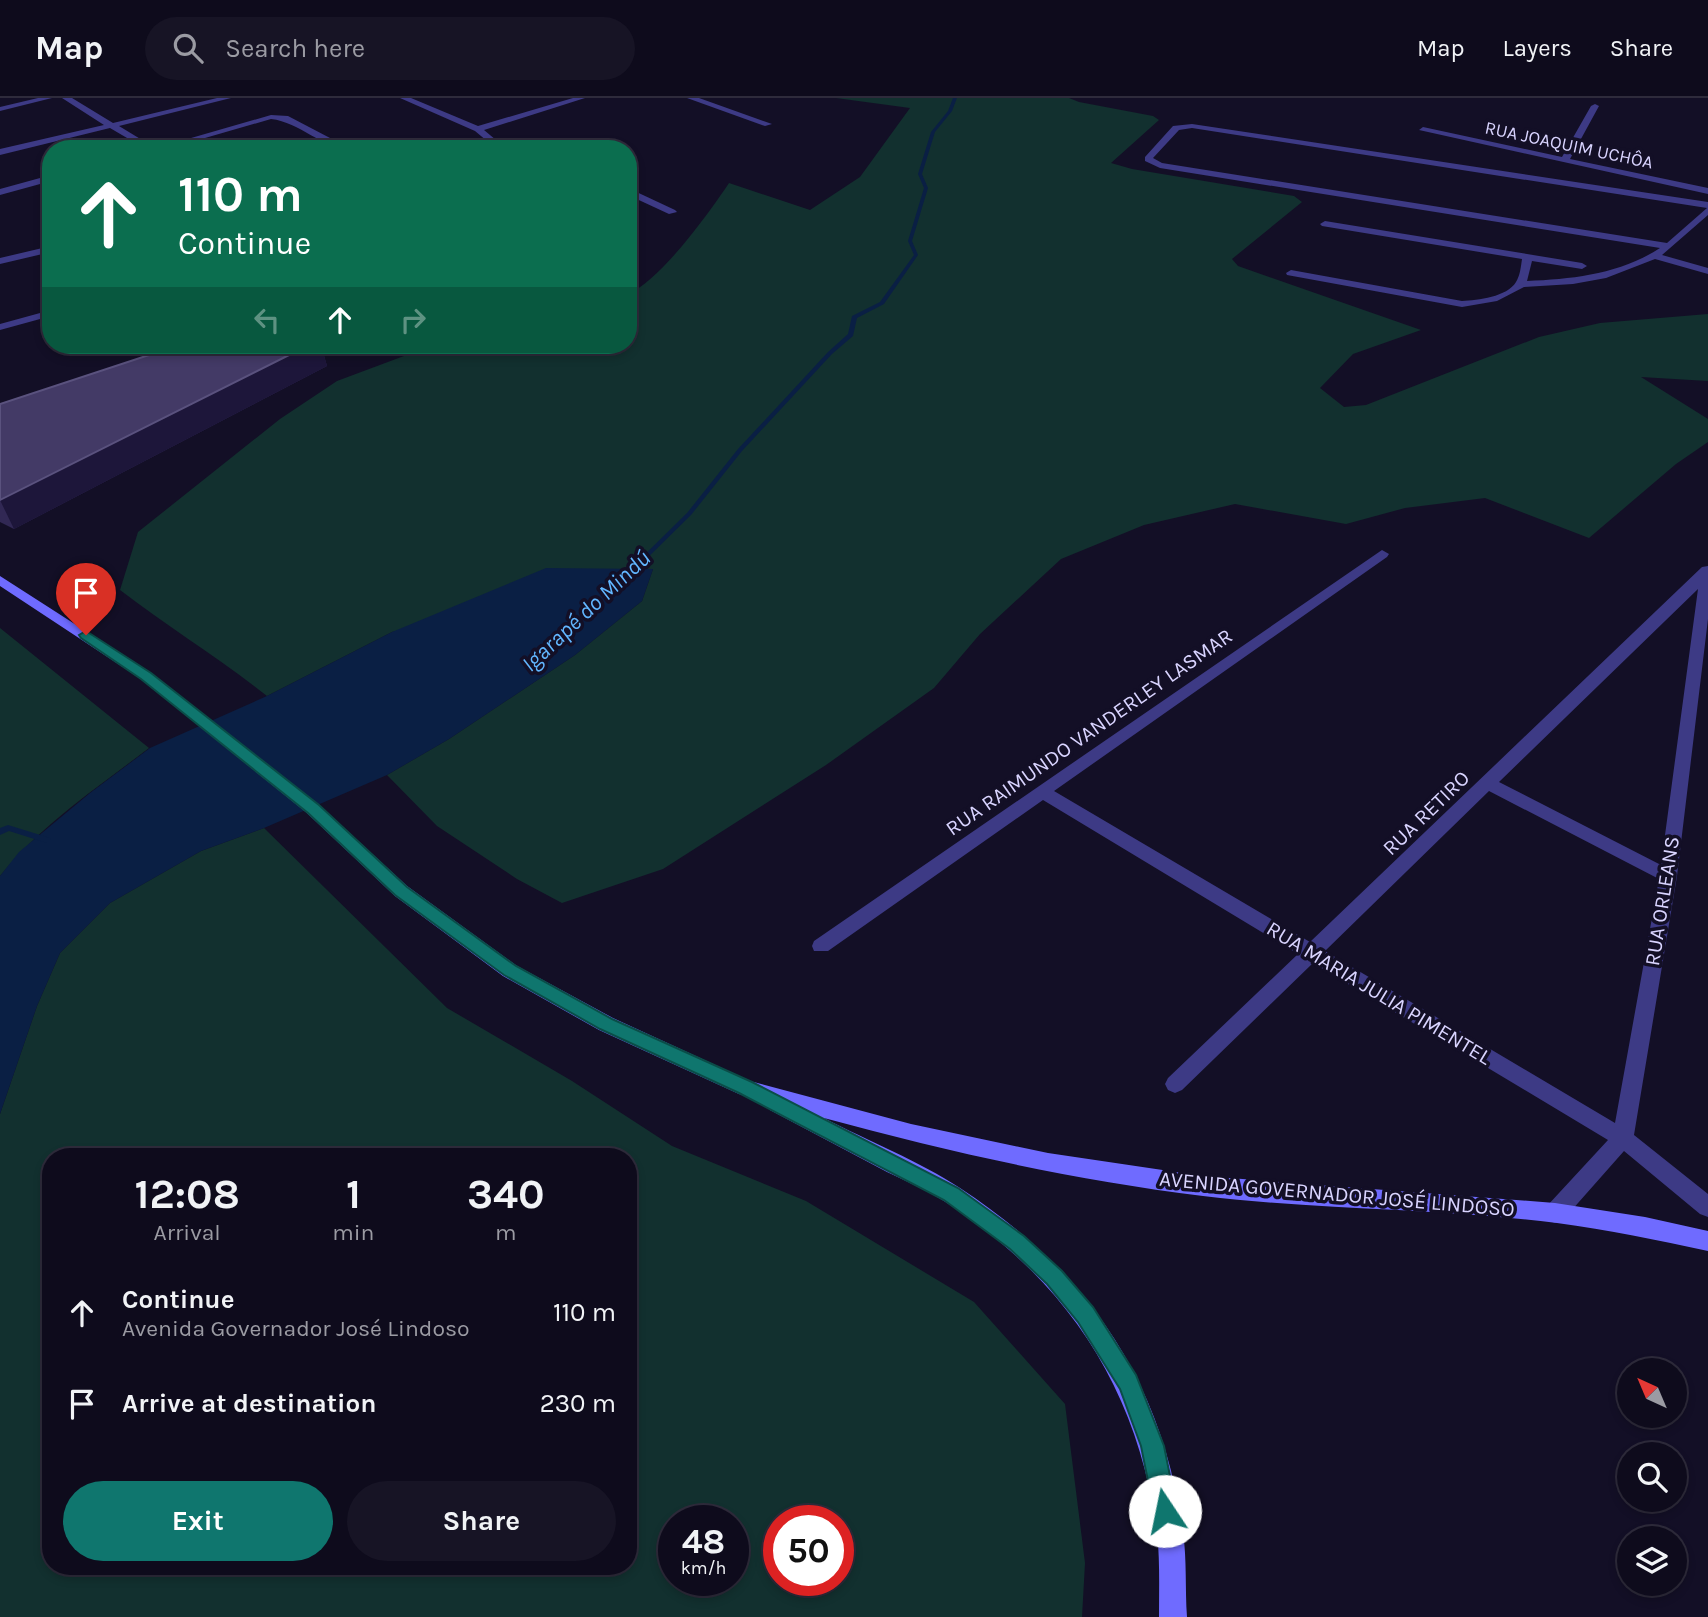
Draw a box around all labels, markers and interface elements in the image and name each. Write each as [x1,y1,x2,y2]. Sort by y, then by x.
search box [145,17,635,80]
text: Map [35,29,103,67]
icon: search [169,29,207,67]
text: Search here [225,33,365,64]
text: Map [1417,34,1465,62]
text: Layers [1503,34,1572,62]
text: Share [1610,34,1673,62]
street label: RUA JOAQUIM UCHÔA [1483,116,1655,174]
text: 110 m [178,166,303,223]
icon: ahead [63,168,154,259]
text: Continue [178,225,311,262]
icon: left [248,301,286,339]
icon: ahead [321,301,359,339]
icon: right [394,301,432,339]
water label: Igarapé do Mindú [516,545,656,677]
pin [56,563,116,635]
icon: arrive [67,574,105,612]
street label: RUA RAIMUNDO VANDERLEY LASMAR [941,623,1237,841]
street label: RUA RETIRO [1378,766,1474,860]
street label: RUA ORLEANS [1640,835,1684,967]
street label: RUA MARIA JULIA PIMENTEL [1262,916,1496,1070]
street label: AVENIDA GOVERNADOR JOSÉ LINDOSO [1158,1167,1516,1221]
text: 12:08 [134,1169,240,1219]
text: 1 [346,1169,361,1219]
text: 340 [467,1169,545,1219]
text: Arrival [153,1219,221,1246]
text: min [332,1219,375,1246]
text: m [495,1219,517,1246]
text: Continue [122,1284,234,1315]
icon: ahead [63,1294,101,1332]
text: 110 m [553,1297,616,1328]
text: Avenida Governador José Lindoso [122,1315,470,1342]
north arrow [1617,1358,1687,1428]
map controls [1617,1358,1687,1596]
icon: arrive [63,1385,101,1423]
text: Arrive at destination [122,1388,376,1419]
text: 230 m [540,1388,616,1419]
button: search [1617,1442,1687,1512]
position arrow [1128,1474,1202,1548]
button: Exit [63,1481,333,1561]
button: Share [347,1481,616,1561]
speed limit sign: 50 [763,1505,854,1596]
text: 48 [682,1521,725,1562]
button: layers [1617,1526,1687,1596]
text: km/h [681,1557,726,1579]

